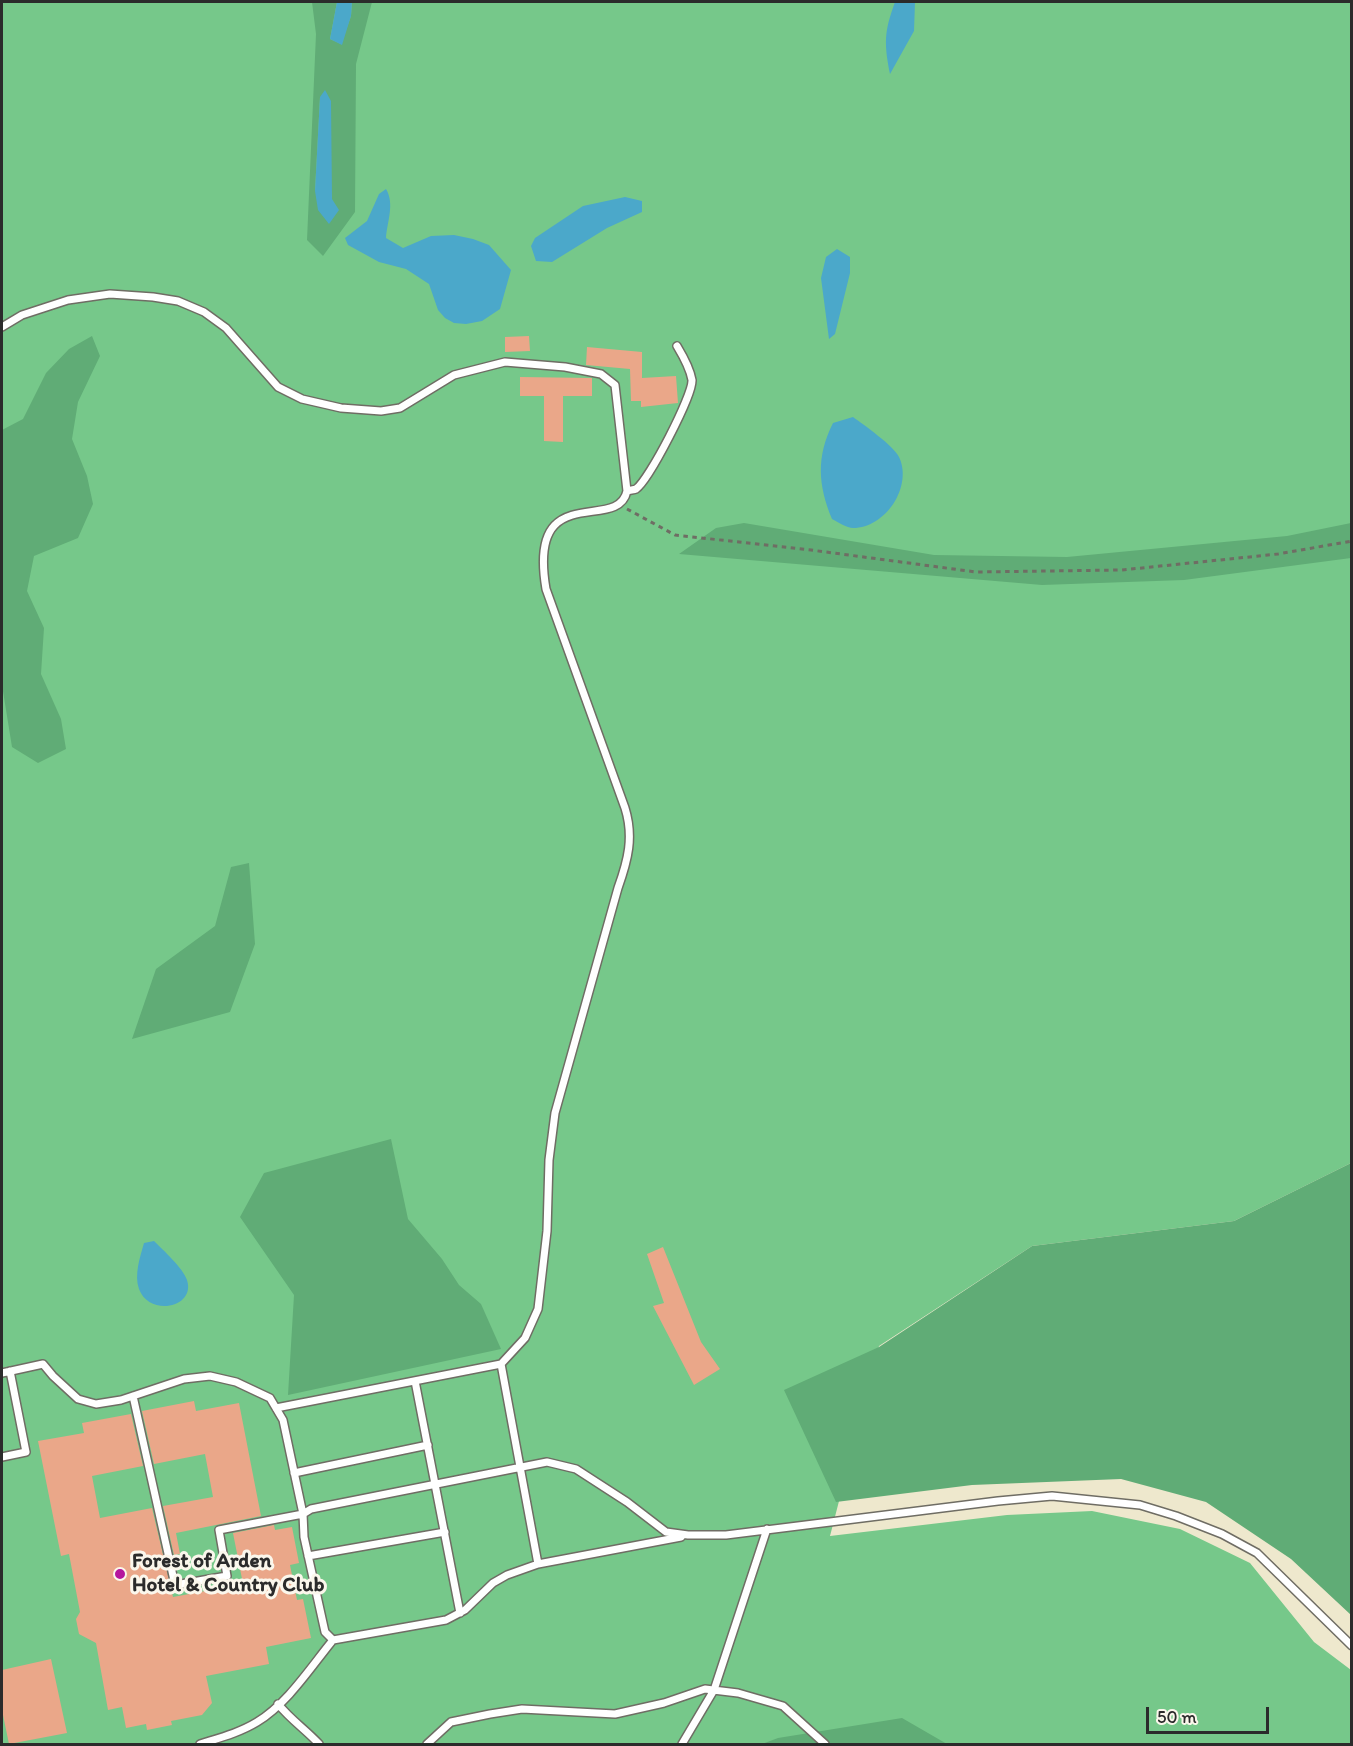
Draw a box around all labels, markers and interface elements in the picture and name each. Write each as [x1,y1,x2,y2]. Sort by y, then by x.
place label: Forest of Arden Hotel & Country Club [132,1549,324,1599]
marker: Forest of Arden Hotel & Country Club [113,1567,127,1581]
scale bar [1149,1695,1272,1733]
text: 50 m [1157,1706,1197,1728]

